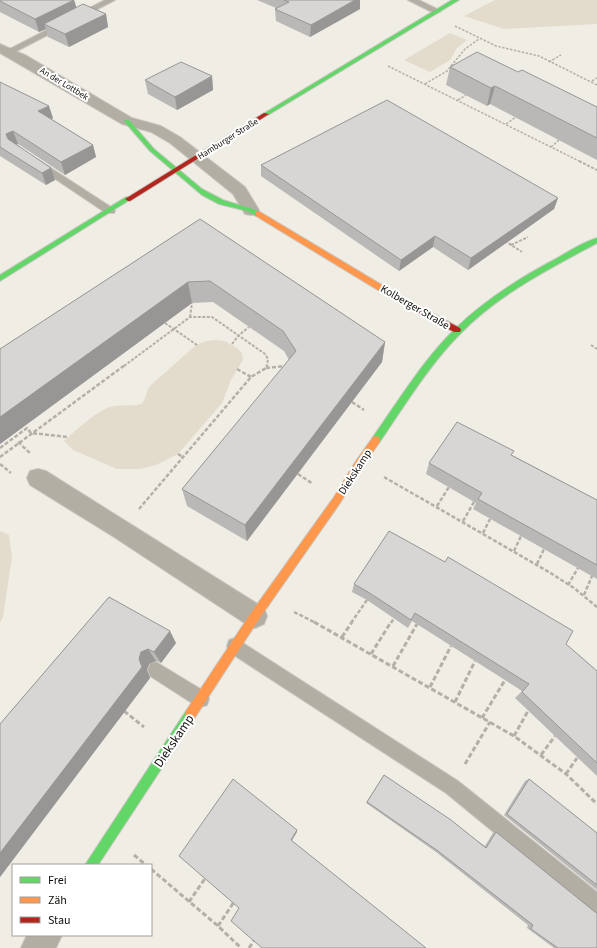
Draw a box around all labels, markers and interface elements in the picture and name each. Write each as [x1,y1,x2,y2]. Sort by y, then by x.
street label: An der Lottbek [37,64,91,104]
street label: Hamburger Straße [195,115,261,163]
street label: Kolberger Straße [378,281,453,333]
street label: Diekskamp [335,446,375,498]
street label: Diekskamp [150,711,198,771]
legend [12,864,152,936]
text: Frei [48,872,67,889]
text: Zäh [48,892,67,909]
text: Stau [48,912,71,929]

